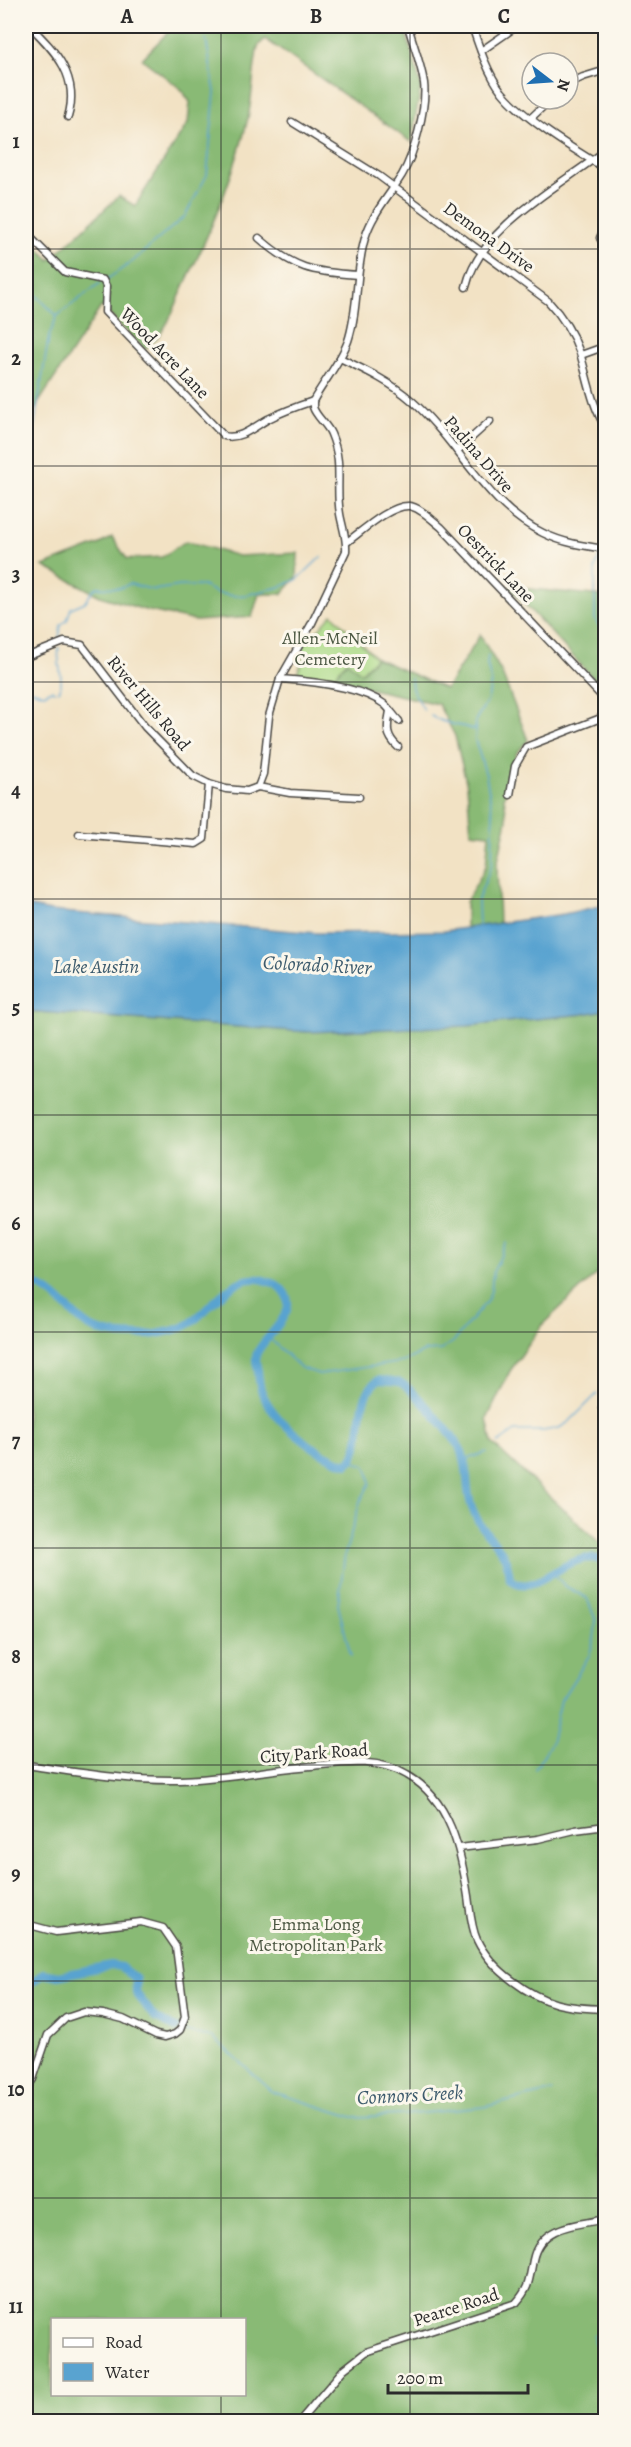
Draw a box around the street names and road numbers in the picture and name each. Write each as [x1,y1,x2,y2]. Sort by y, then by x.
street label: Demona Drive [439,196,539,278]
street label: Wood Acre Lane [115,301,215,404]
street label: Padina Drive [439,410,519,498]
street label: Oestrick Lane [452,518,540,608]
street label: River Hills Road [102,650,196,756]
street label: City Park Road [259,1737,369,1769]
street label: Pearce Road [410,2282,502,2332]

